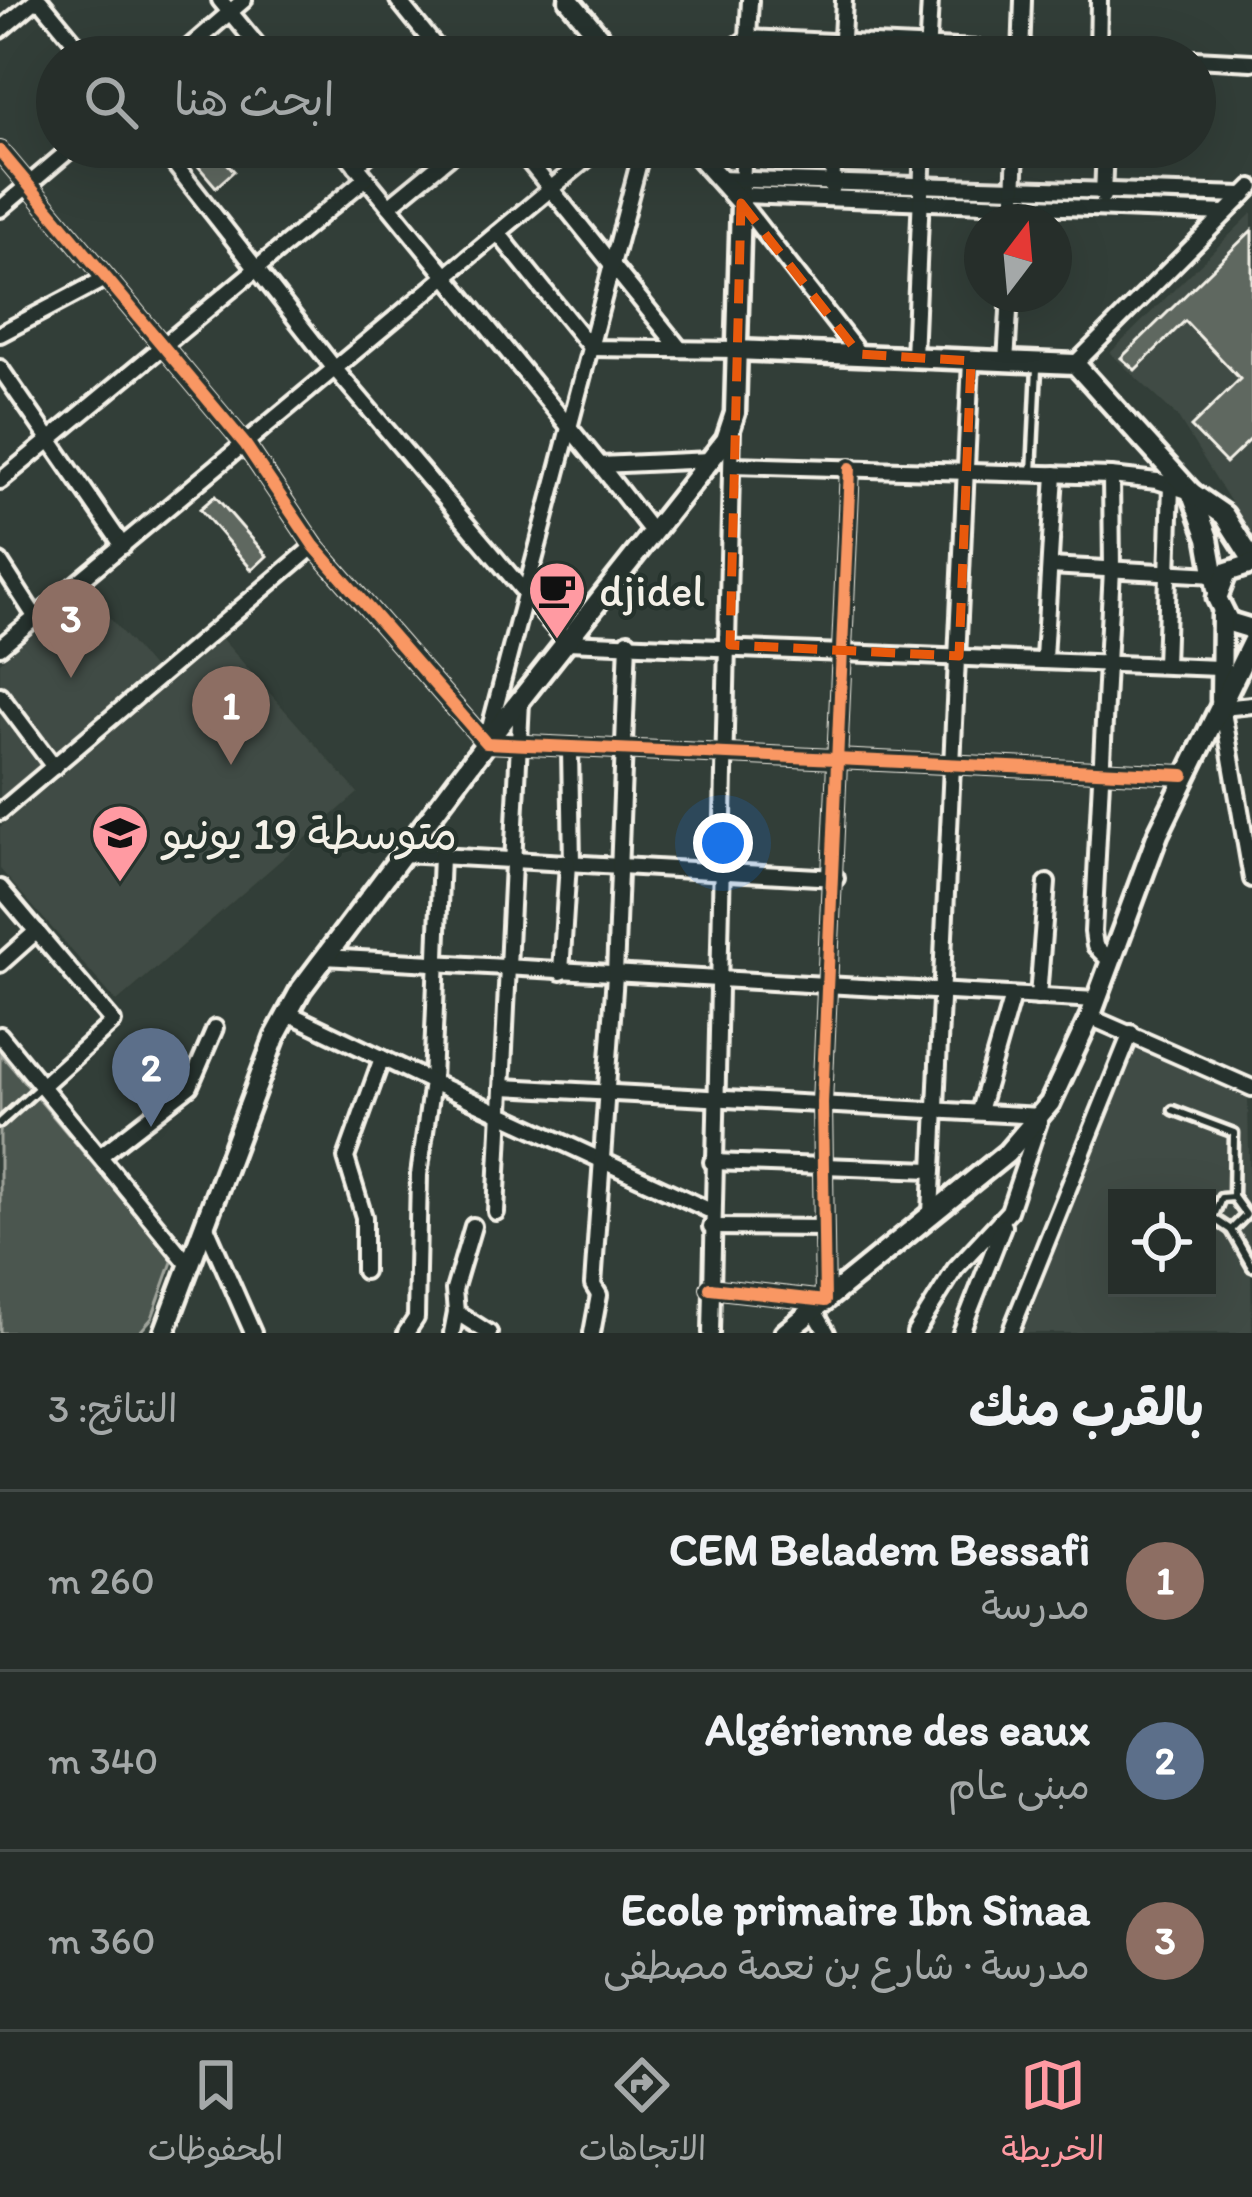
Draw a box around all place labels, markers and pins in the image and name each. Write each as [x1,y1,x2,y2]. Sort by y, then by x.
cafe icon: djidel [526,559,588,641]
place label: djidel [599,563,705,617]
pin: 3 [32,579,110,678]
pin: 1 [192,666,270,765]
school or university icon: متوسطة 19 يونيو [89,802,151,884]
place label: متوسطة 19 يونيو [160,806,457,861]
pin: 2 [112,1028,190,1127]

